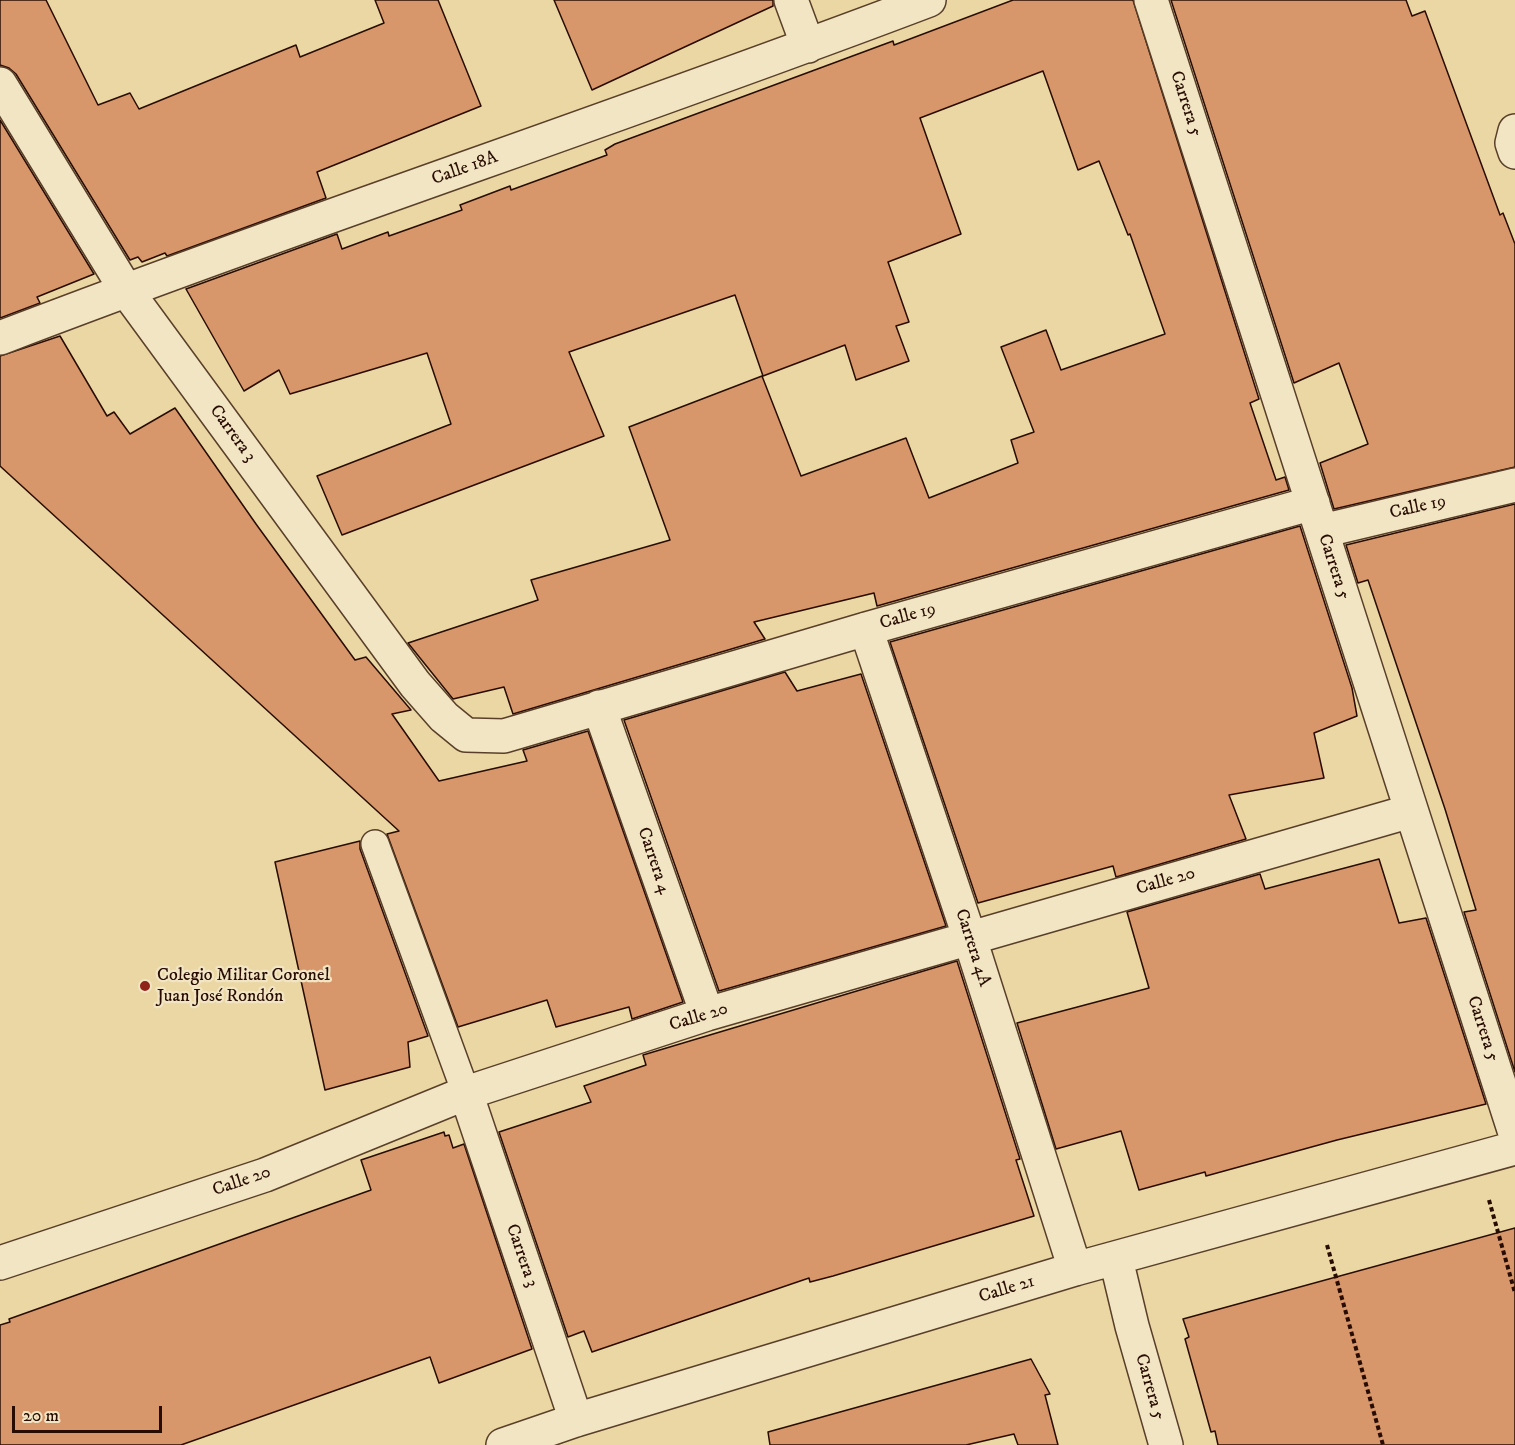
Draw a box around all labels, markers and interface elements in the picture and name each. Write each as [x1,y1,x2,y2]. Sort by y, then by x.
street label: Carrera 5 [1164,69,1206,139]
street label: Calle 18A [429,147,501,191]
street label: Carrera 3 [204,401,260,467]
street label: Calle 19 [1388,491,1448,525]
street label: Carrera 5 [1312,532,1354,602]
street label: Calle 19 [878,599,938,635]
street label: Carrera 4 [632,825,674,897]
street label: Calle 20 [1134,863,1198,901]
street label: Carrera 4A [949,906,995,990]
place label: Colegio Militar Coronel Juan José Rondón [157,965,330,1008]
marker: Colegio Militar Coronel Juan José Rondón [138,979,152,993]
street label: Carrera 5 [1461,994,1503,1064]
street label: Calle 20 [667,999,731,1037]
street label: Calle 20 [210,1162,274,1202]
street label: Carrera 3 [500,1222,542,1290]
street label: Calle 21 [977,1271,1037,1309]
street label: Carrera 5 [1129,1352,1169,1422]
scale bar [15,1394,165,1432]
text: 20 m [23,1405,59,1427]

